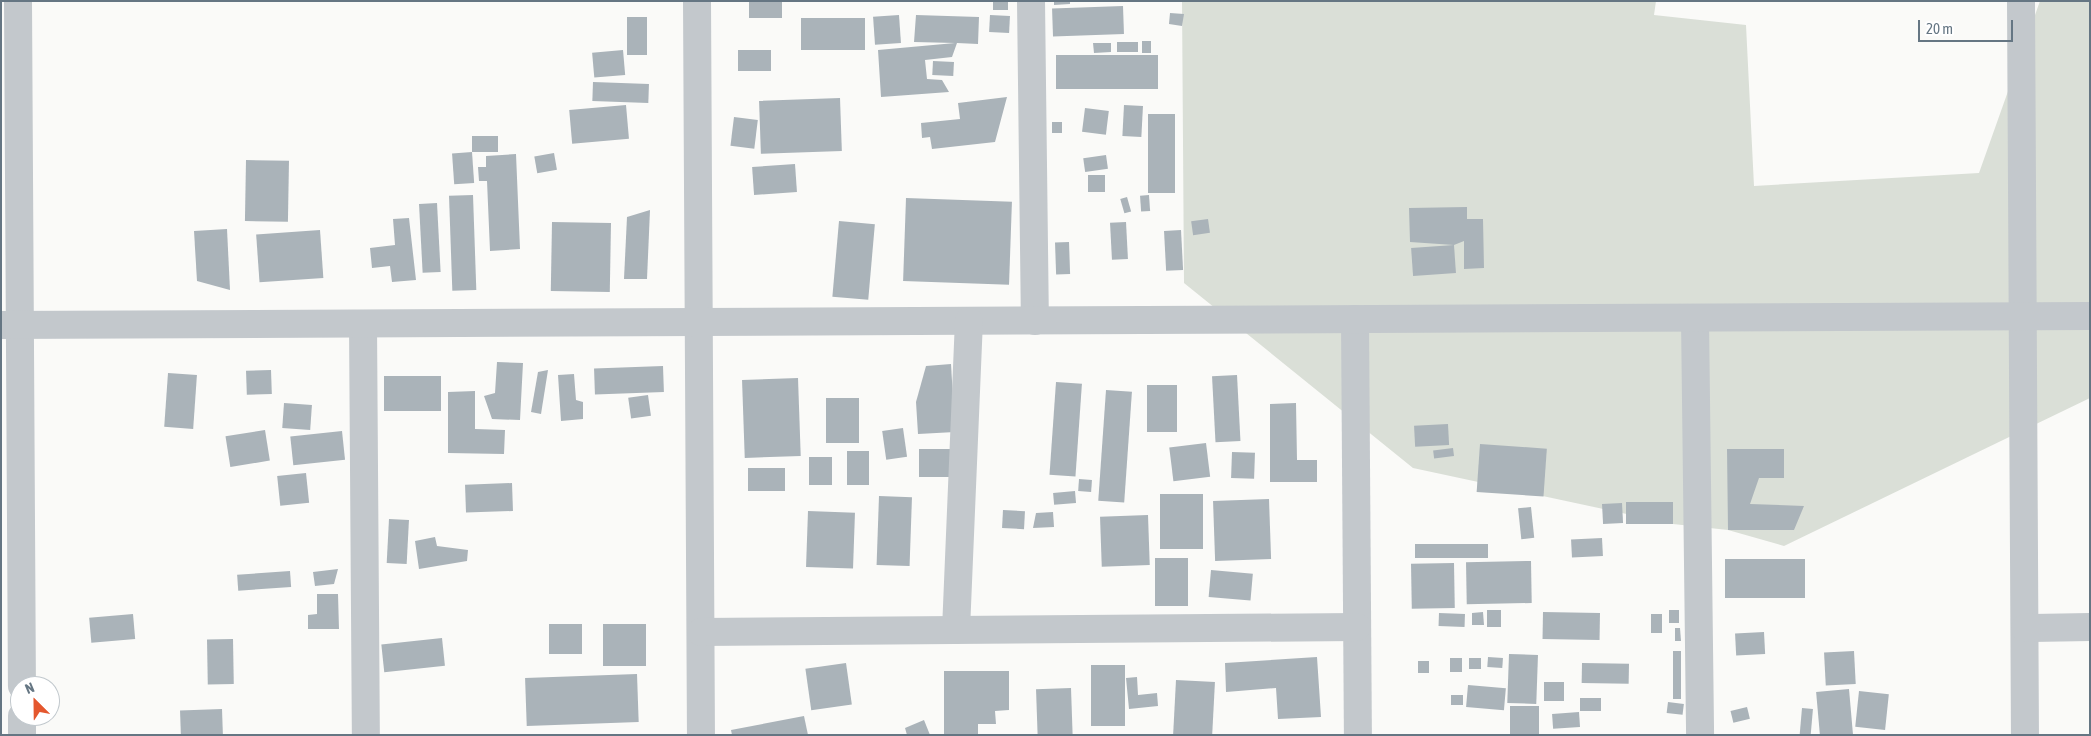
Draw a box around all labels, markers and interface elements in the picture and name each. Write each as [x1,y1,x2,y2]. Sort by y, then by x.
scale bar [1921,10,2016,42]
text: 20 m [1926,20,1953,37]
north arrow [10,676,60,726]
text: N [23,679,36,697]

